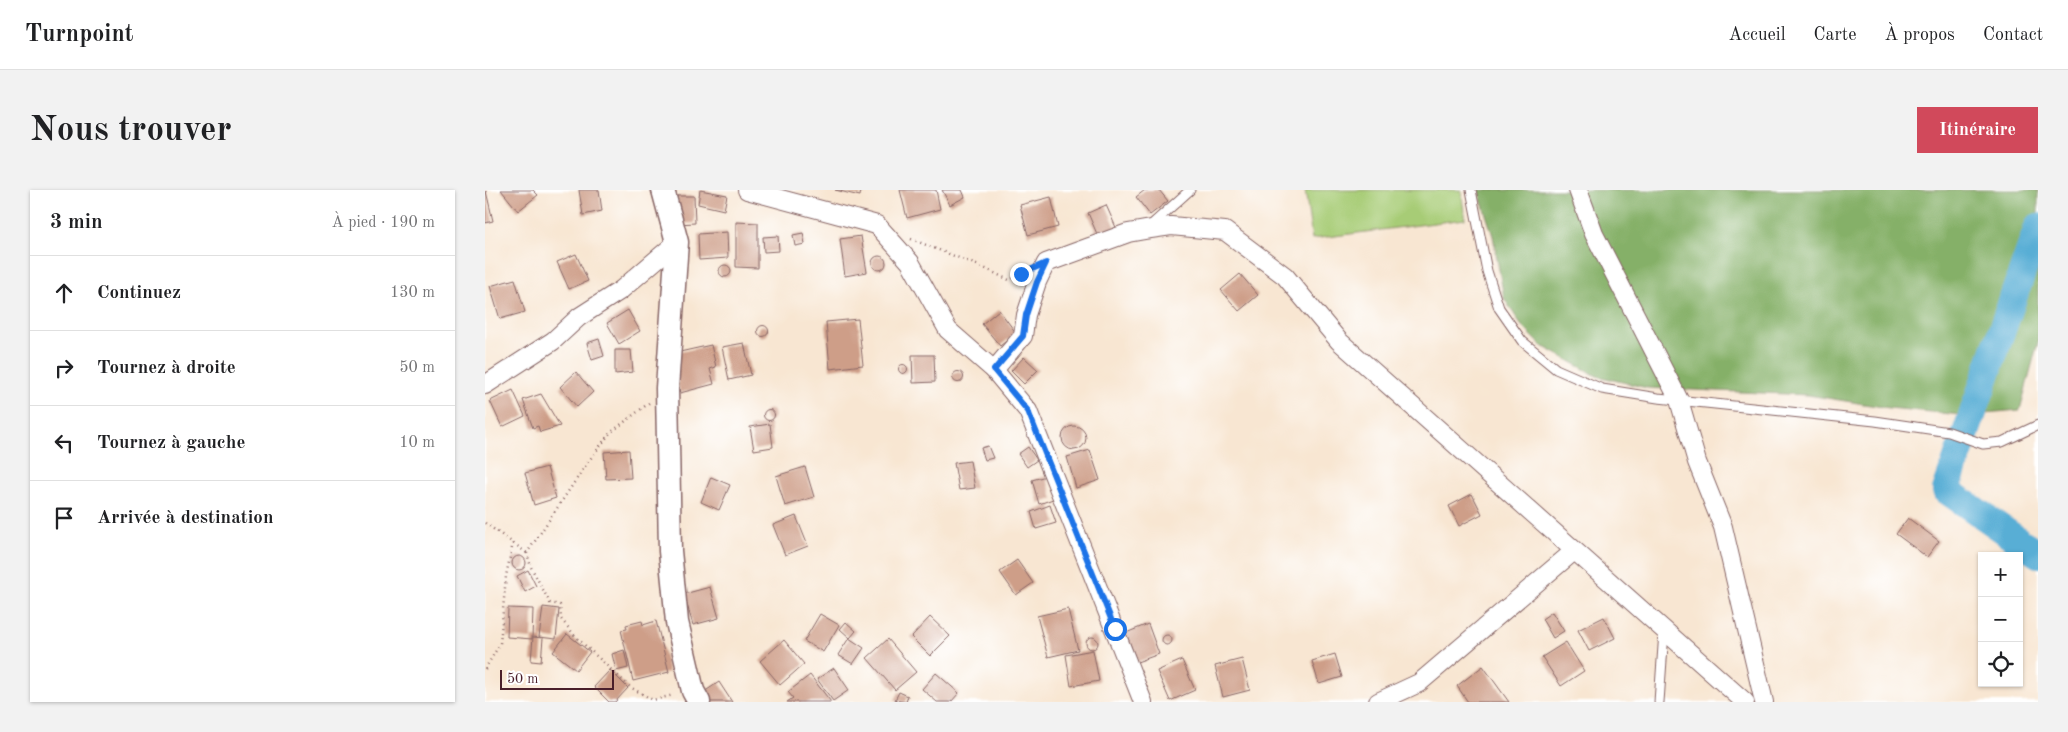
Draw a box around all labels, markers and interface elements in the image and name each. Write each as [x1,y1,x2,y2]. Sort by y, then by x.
text: Turnpoint [25,23,133,47]
text: Accueil [1728,26,1786,44]
text: Carte [1814,26,1856,44]
text: À propos [1884,26,1955,44]
text: Contact [1983,26,2043,44]
button: Itinéraire [1917,107,2038,153]
text: Nous trouver [30,113,232,148]
text: 3 min [50,212,103,233]
text: À pied · 190 m [332,215,435,231]
route end [1010,263,1033,286]
icon: ahead [50,279,78,307]
text: Continuez [97,284,181,303]
text: 130 m [390,285,435,301]
icon: right [50,354,78,382]
text: Tournez à droite [97,359,236,378]
text: 50 m [399,360,435,376]
icon: left [50,429,78,457]
text: Tournez à gauche [97,434,245,453]
text: 10 m [399,435,435,451]
icon: arrive [50,504,78,532]
text: Arrivée à destination [97,509,273,528]
map controls [1978,552,2023,687]
button: + [1978,552,2023,597]
button: − [1978,597,2023,642]
route start [1104,618,1127,641]
button: locate [1978,642,2023,687]
scale bar [500,667,614,690]
text: 50 m [507,672,538,686]

